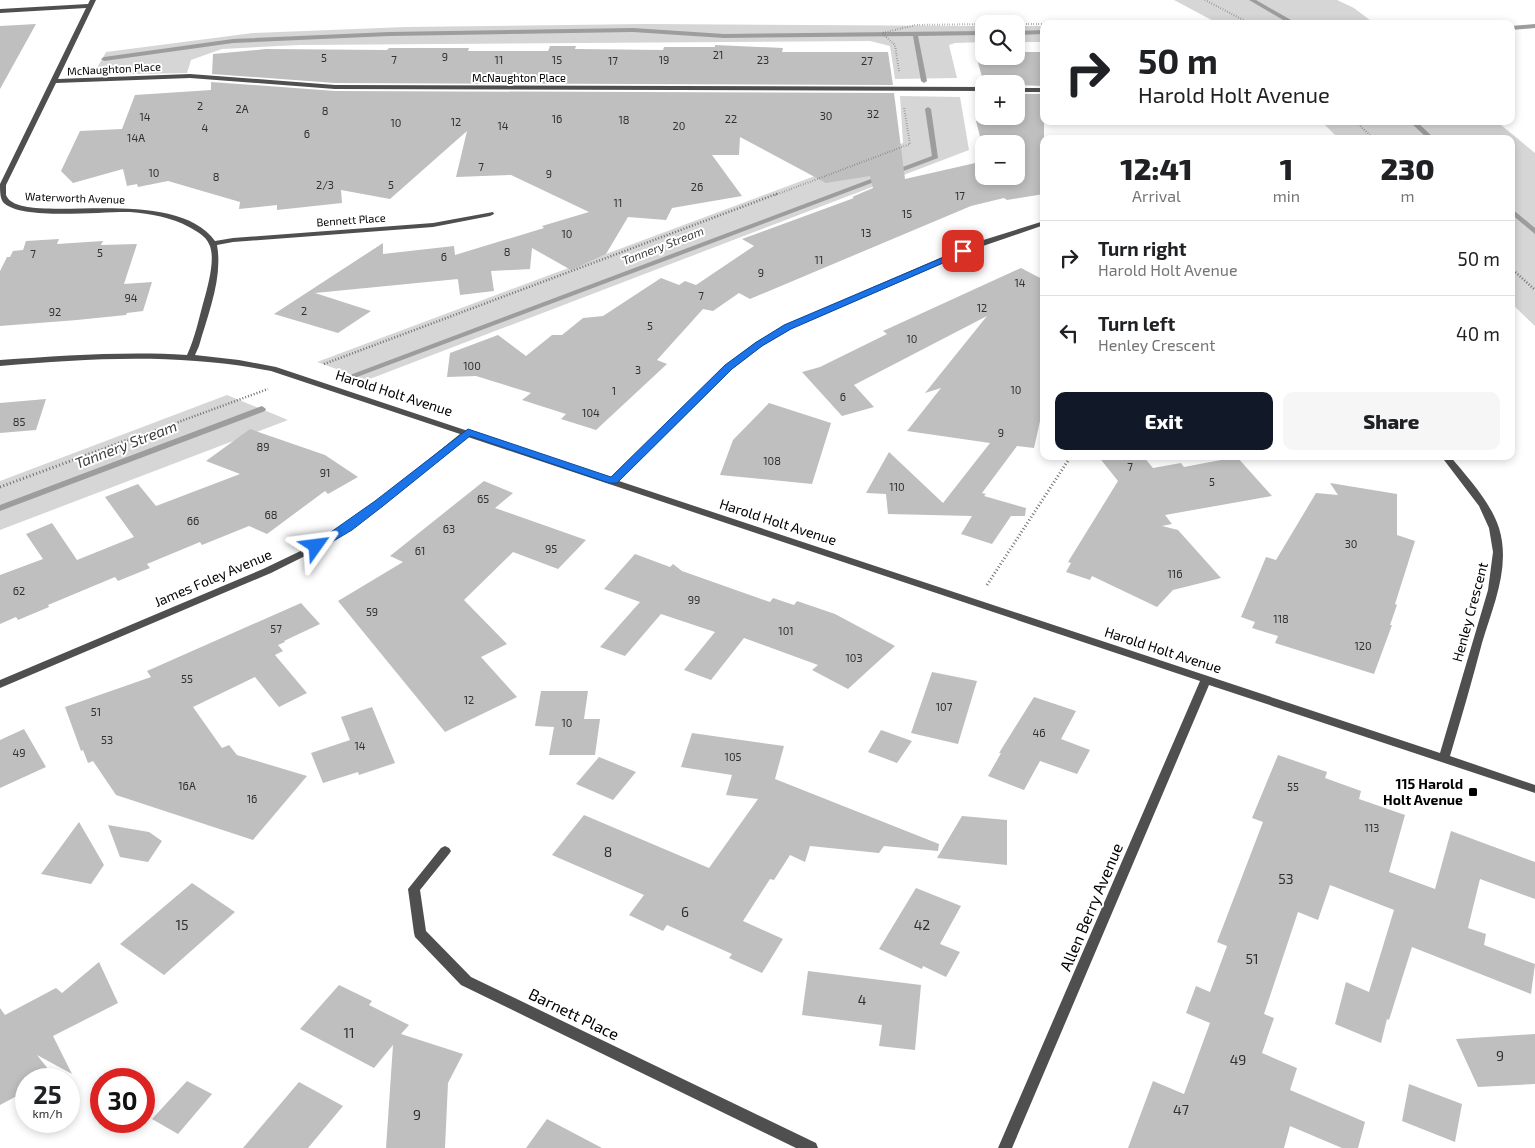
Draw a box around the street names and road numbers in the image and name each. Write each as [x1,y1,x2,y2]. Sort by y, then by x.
street label: McNaughton Place [67,60,161,77]
street label: McNaughton Place [472,71,566,84]
street label: Waterworth Avenue [25,189,125,206]
street label: Bennett Place [316,211,386,228]
street label: Harold Holt Avenue [333,366,455,419]
street label: Harold Holt Avenue [717,495,839,548]
street label: James Foley Avenue [151,545,274,610]
street label: Henley Crescent [1448,560,1491,664]
street label: Harold Holt Avenue [1102,623,1224,676]
street label: Allen Berry Avenue [1055,840,1126,974]
street label: Barnett Place [526,984,622,1044]

